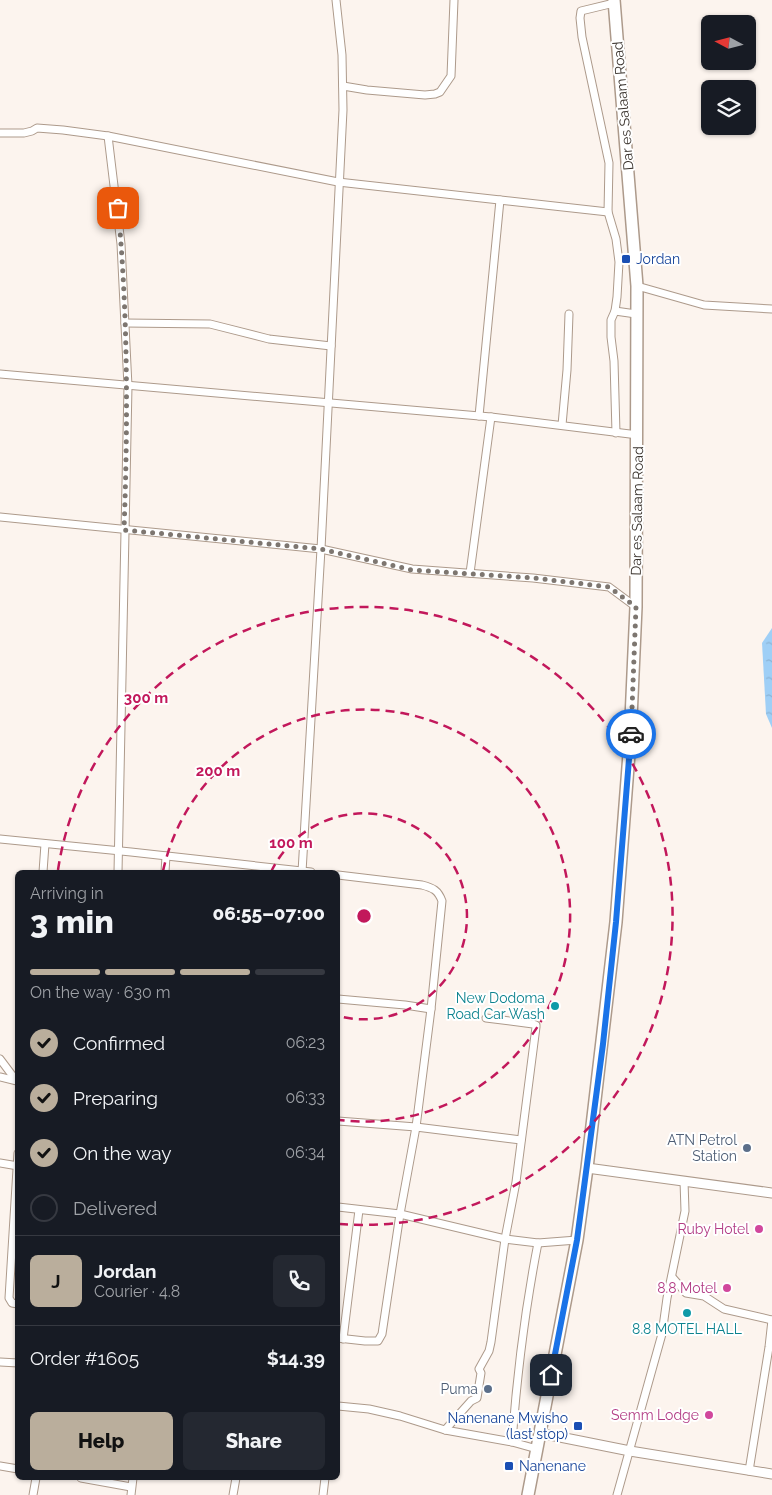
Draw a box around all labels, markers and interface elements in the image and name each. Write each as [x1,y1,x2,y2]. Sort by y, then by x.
north arrow [701,15,756,70]
map controls [701,15,756,135]
street label: Dar es Salaam Road [609,41,637,171]
button: layers [701,80,756,135]
pin [97,187,139,229]
icon: bag [104,194,132,222]
place label: Jordan [636,251,680,267]
marker: Jordan [620,253,632,265]
street label: Dar es Salaam Road [628,446,646,576]
text: 300 m [124,689,168,707]
courier [606,709,656,759]
icon: car [617,720,645,748]
text: 200 m [196,762,240,780]
text: 100 m [269,834,313,852]
text: Arriving in [30,884,104,903]
text: 06:55–07:00 [213,902,325,924]
text: 3 min [30,903,114,940]
centre of rings [355,907,373,925]
text: On the way · 630 m [30,983,171,1002]
place label: New Dodoma Road Car Wash [446,990,545,1022]
marker: New Dodoma Road Car Wash [549,1000,561,1012]
icon: check [30,1029,58,1057]
text: Confirmed [73,1032,165,1054]
text: 06:23 [286,1033,325,1052]
icon: check [30,1084,58,1112]
text: Preparing [73,1087,158,1109]
text: 06:33 [285,1088,325,1107]
place label: ATN Petrol Station [667,1132,737,1164]
icon: check [30,1139,58,1167]
text: On the way [73,1142,172,1164]
marker: ATN Petrol Station [741,1142,753,1154]
text: 06:34 [285,1143,325,1162]
text: Delivered [73,1197,157,1219]
place label: Ruby Hotel [677,1221,749,1237]
marker: Ruby Hotel [753,1223,765,1235]
button: phone [273,1255,325,1307]
text: Jordan [94,1260,157,1282]
text: J [51,1270,61,1292]
place label: 8.8 Motel [657,1280,717,1296]
text: Courier · 4.8 [94,1282,180,1301]
marker: 8.8 Motel [721,1282,733,1294]
marker: 8.8 MOTEL HALL [681,1307,693,1319]
place label: 8.8 MOTEL HALL [632,1321,742,1337]
text: Order #1605 [30,1347,139,1369]
text: $14.39 [267,1347,325,1369]
pin [530,1354,572,1396]
icon: home [537,1361,565,1389]
place label: Puma [440,1381,478,1397]
marker: Puma [482,1383,494,1395]
place label: Semm Lodge [611,1407,699,1423]
marker: Semm Lodge [703,1409,715,1421]
place label: Nanenane Mwisho (last stop) [448,1410,568,1442]
button: Help [30,1412,173,1470]
button: Share [183,1412,325,1470]
marker: Nanenane Mwisho (last stop) [572,1420,584,1432]
place label: Nanenane [519,1458,586,1474]
marker: Nanenane [503,1460,515,1472]

